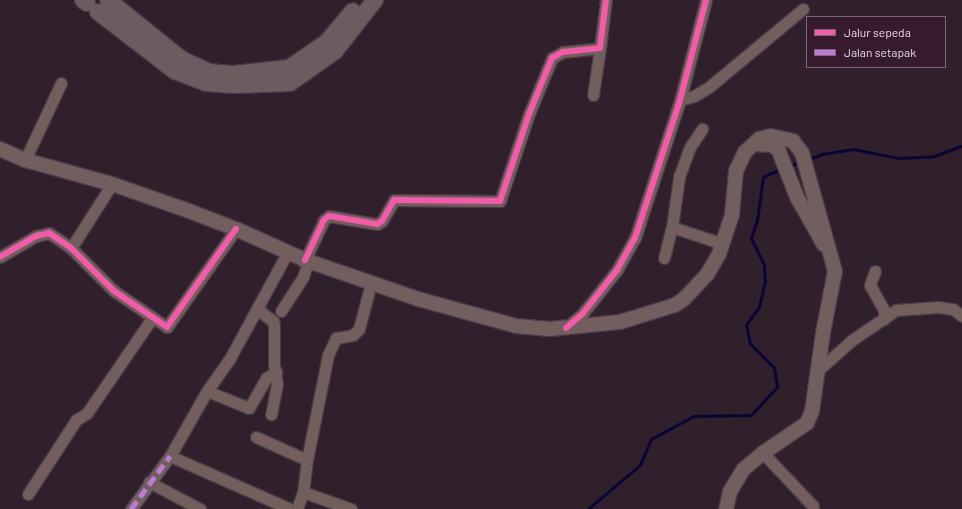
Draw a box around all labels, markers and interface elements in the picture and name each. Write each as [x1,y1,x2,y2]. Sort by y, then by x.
legend [806,16,946,68]
text: Jalur sepeda [844,25,911,39]
text: Jalan setapak [844,45,916,59]

